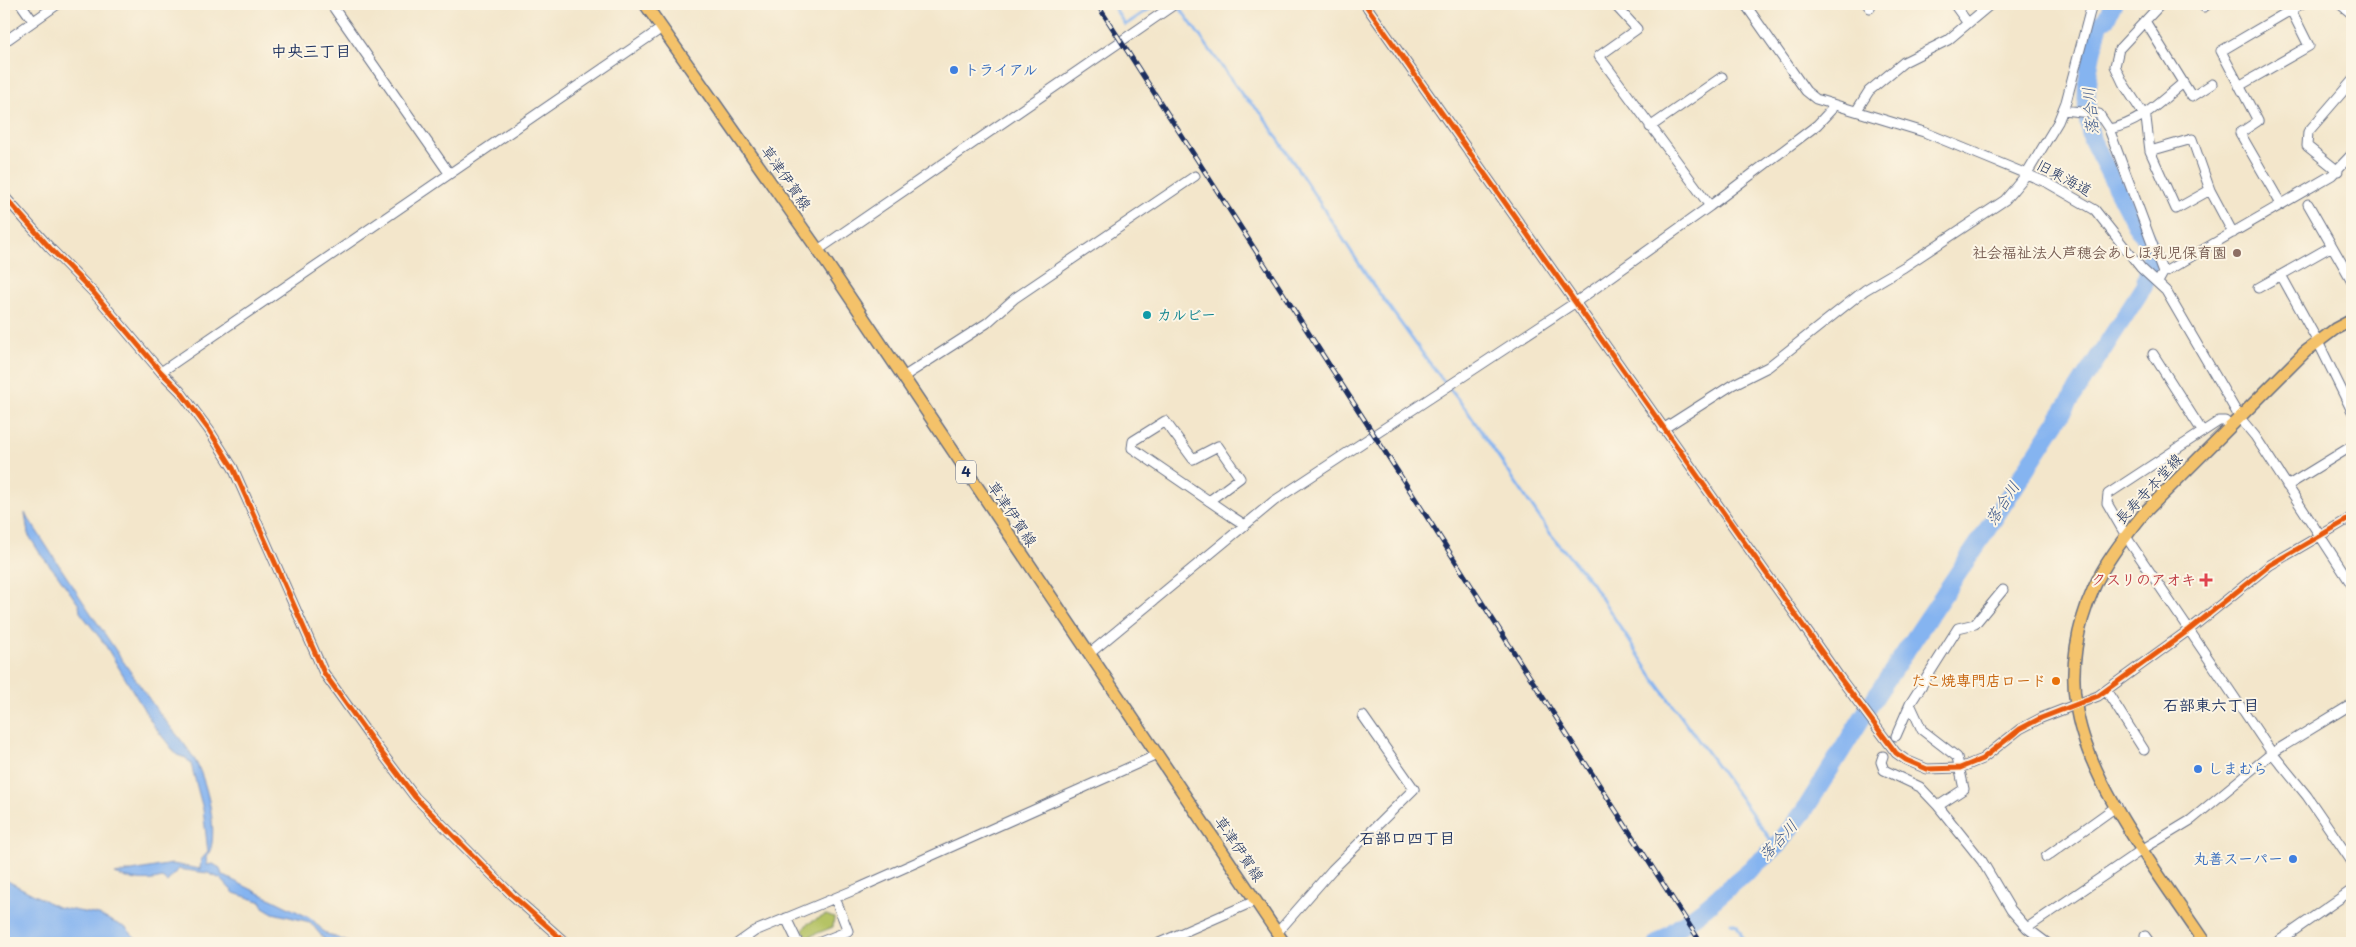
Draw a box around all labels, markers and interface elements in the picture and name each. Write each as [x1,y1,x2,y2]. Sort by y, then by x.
district label: 中央三丁目 [271,38,351,62]
place label: トライアル [964,57,1038,80]
marker: トライアル [948,64,960,76]
water label: 落合川 [2075,86,2103,136]
street label: 草津伊賀線 [756,140,818,214]
street label: 旧東海道 [2033,152,2097,201]
place label: 社会福祉法人芦穂会あしほ乳児保育園 [1972,240,2227,263]
marker: 社会福祉法人芦穂会あしほ乳児保育園 [2231,247,2243,259]
place label: カルビー [1157,302,1216,325]
marker: カルビー [1141,309,1153,321]
street label: 長寿寺本堂線 [2109,447,2187,529]
road number: 4 [956,461,976,484]
street label: 草津伊賀線 [983,476,1044,551]
water label: 落合川 [1978,476,2024,529]
place label: クスリのアオキ [2091,567,2196,590]
marker: クスリのアオキ [2200,574,2212,586]
place label: たこ焼専門店ロード [1911,668,2046,691]
marker: たこ焼専門店ロード [2050,675,2062,687]
district label: 石部東六丁目 [2163,692,2259,716]
place label: しまむら [2208,756,2268,779]
marker: しまむら [2192,763,2204,775]
street label: 草津伊賀線 [1210,811,1271,886]
water label: 落合川 [1752,814,1802,865]
district label: 石部口四丁目 [1359,825,1455,849]
place label: 丸善スーパー [2194,846,2283,869]
marker: 丸善スーパー [2287,853,2299,865]

